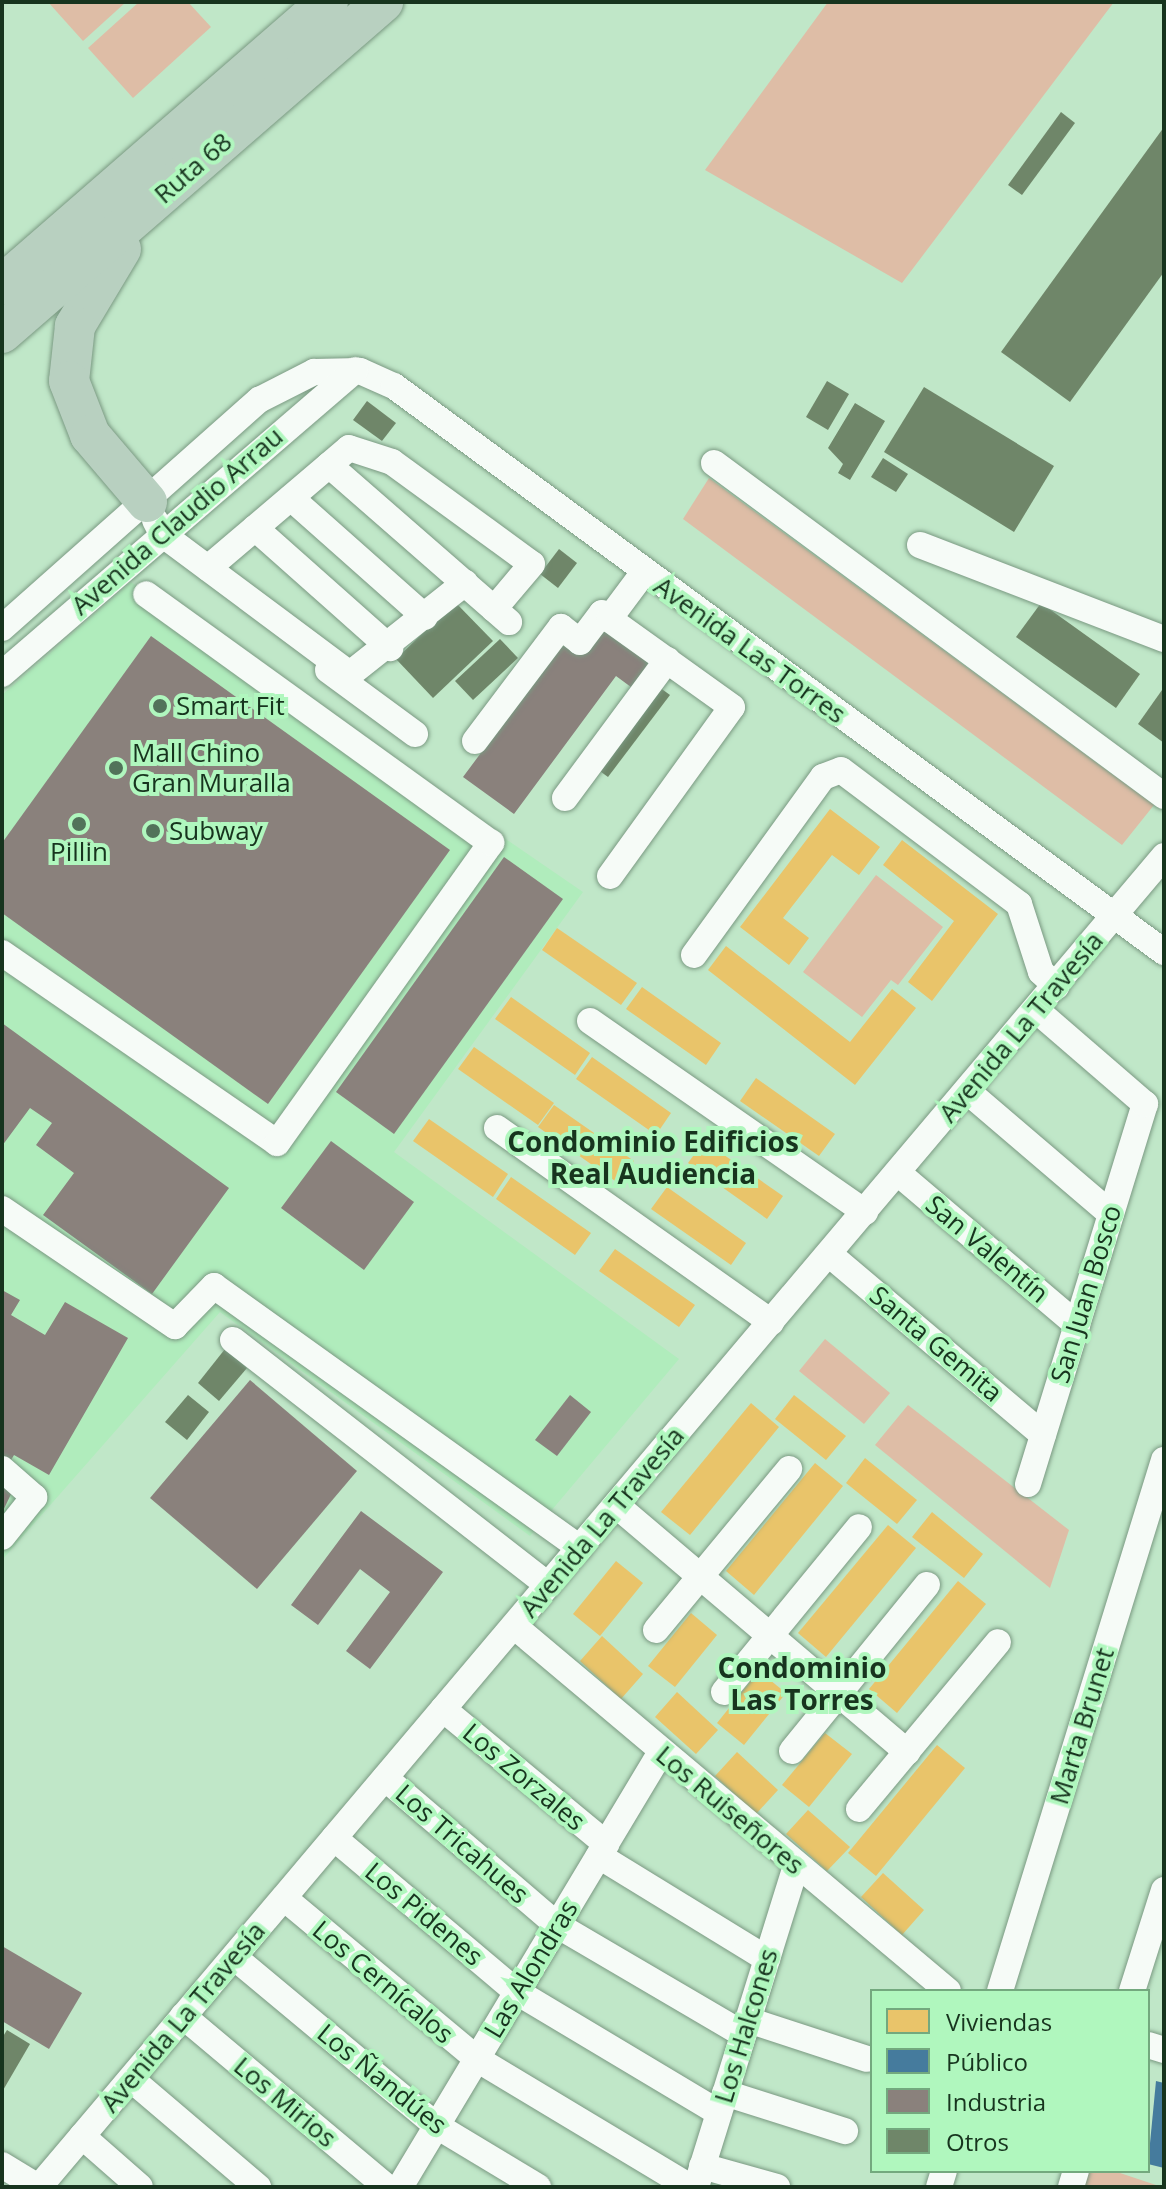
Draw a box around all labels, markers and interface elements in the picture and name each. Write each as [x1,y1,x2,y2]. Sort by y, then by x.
street label: Ruta 68 [148,126,238,210]
street label: Avenida Claudio Arrau [65,421,289,621]
street label: Avenida Las Torres [648,570,852,730]
place label: Smart Fit [176,690,285,722]
marker: Smart Fit [151,697,169,715]
place label: Mall Chino Gran Muralla [132,737,291,798]
marker: Mall Chino Gran Muralla [107,759,125,777]
marker: Pillin [70,815,88,833]
place label: Subway [169,815,263,847]
marker: Subway [144,822,162,840]
place label: Pillin [50,836,108,868]
street label: Avenida La Travesía [932,926,1110,1128]
district label: Condominio Edificios Real Audiencia [507,1124,799,1190]
street label: San Valentín [919,1189,1055,1309]
street label: San Juan Bosco [1044,1201,1128,1387]
street label: Santa Gemita [864,1280,1008,1408]
street label: Avenida La Travesía [513,1421,691,1623]
street label: Marta Brunet [1043,1644,1121,1808]
district label: Condominio Las Torres [718,1650,886,1716]
street label: Los Zorzales [457,1717,591,1837]
street label: Los Ruiseñores [650,1739,810,1881]
street label: Los Tricahues [389,1778,535,1910]
street label: Los Pidenes [359,1856,489,1972]
street label: Las Alondras [478,1894,584,2044]
street label: Los Cernícalos [306,1914,460,2050]
street label: Avenida La Travesía [94,1916,272,2118]
street label: Los Halcones [708,1945,784,2107]
legend [870,1989,1150,2173]
text: Viviendas [946,2005,1052,2038]
street label: Los Ñandúes [311,2017,453,2141]
text: Público [946,2045,1028,2078]
street label: Los Mirios [228,2050,342,2154]
text: Industria [946,2085,1046,2118]
text: Otros [946,2125,1009,2158]

